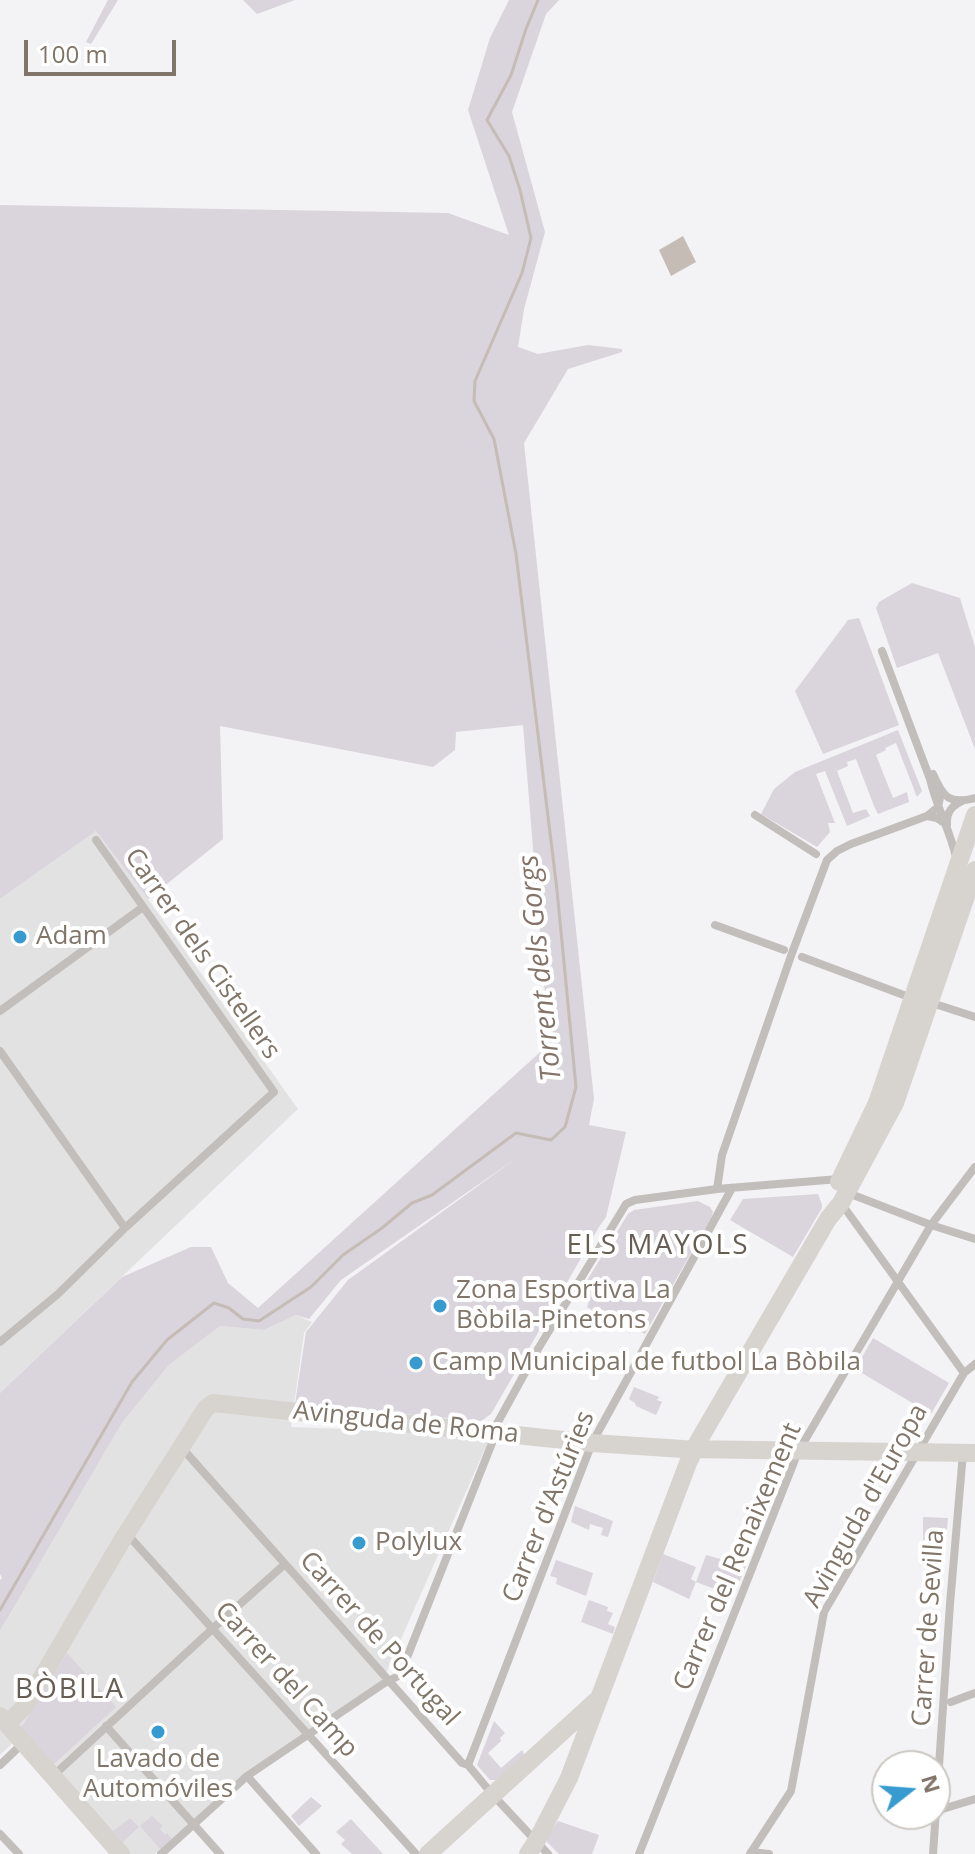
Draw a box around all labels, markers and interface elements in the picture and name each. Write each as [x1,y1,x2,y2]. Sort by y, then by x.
scale bar [28,24,180,74]
text: 100 m [38,37,108,70]
street label: Carrer dels Cistellers [117,843,287,1065]
water label: Torrent dels Gorgs [512,853,570,1083]
place label: Adam [36,921,107,953]
marker: Adam [11,928,29,946]
district label: ELS MAYOLS [566,1229,750,1263]
place label: Zona Esportiva La Bòbila-Pinetons [456,1275,671,1336]
marker: Zona Esportiva La Bòbila-Pinetons [431,1297,449,1315]
place label: Camp Municipal de futbol La Bòbila [432,1347,861,1379]
marker: Camp Municipal de futbol La Bòbila [407,1354,425,1372]
street label: Avinguda de Roma [292,1396,520,1450]
street label: Avinguda d'Europa [797,1399,935,1613]
street label: Carrer d'Astúries [496,1407,602,1607]
street label: Carrer del Renaixement [667,1419,809,1695]
place label: Polylux [375,1527,462,1559]
street label: Carrer de Sevilla [907,1529,951,1727]
marker: Polylux [350,1534,368,1552]
street label: Carrer de Portugal [293,1545,465,1733]
street label: Carrer del Camp [208,1596,364,1764]
district label: BÒBILA [15,1673,125,1707]
marker: Lavado de Automóviles [149,1723,167,1741]
place label: Lavado de Automóviles [83,1744,233,1806]
north arrow [871,1750,951,1830]
text: N [915,1771,949,1797]

